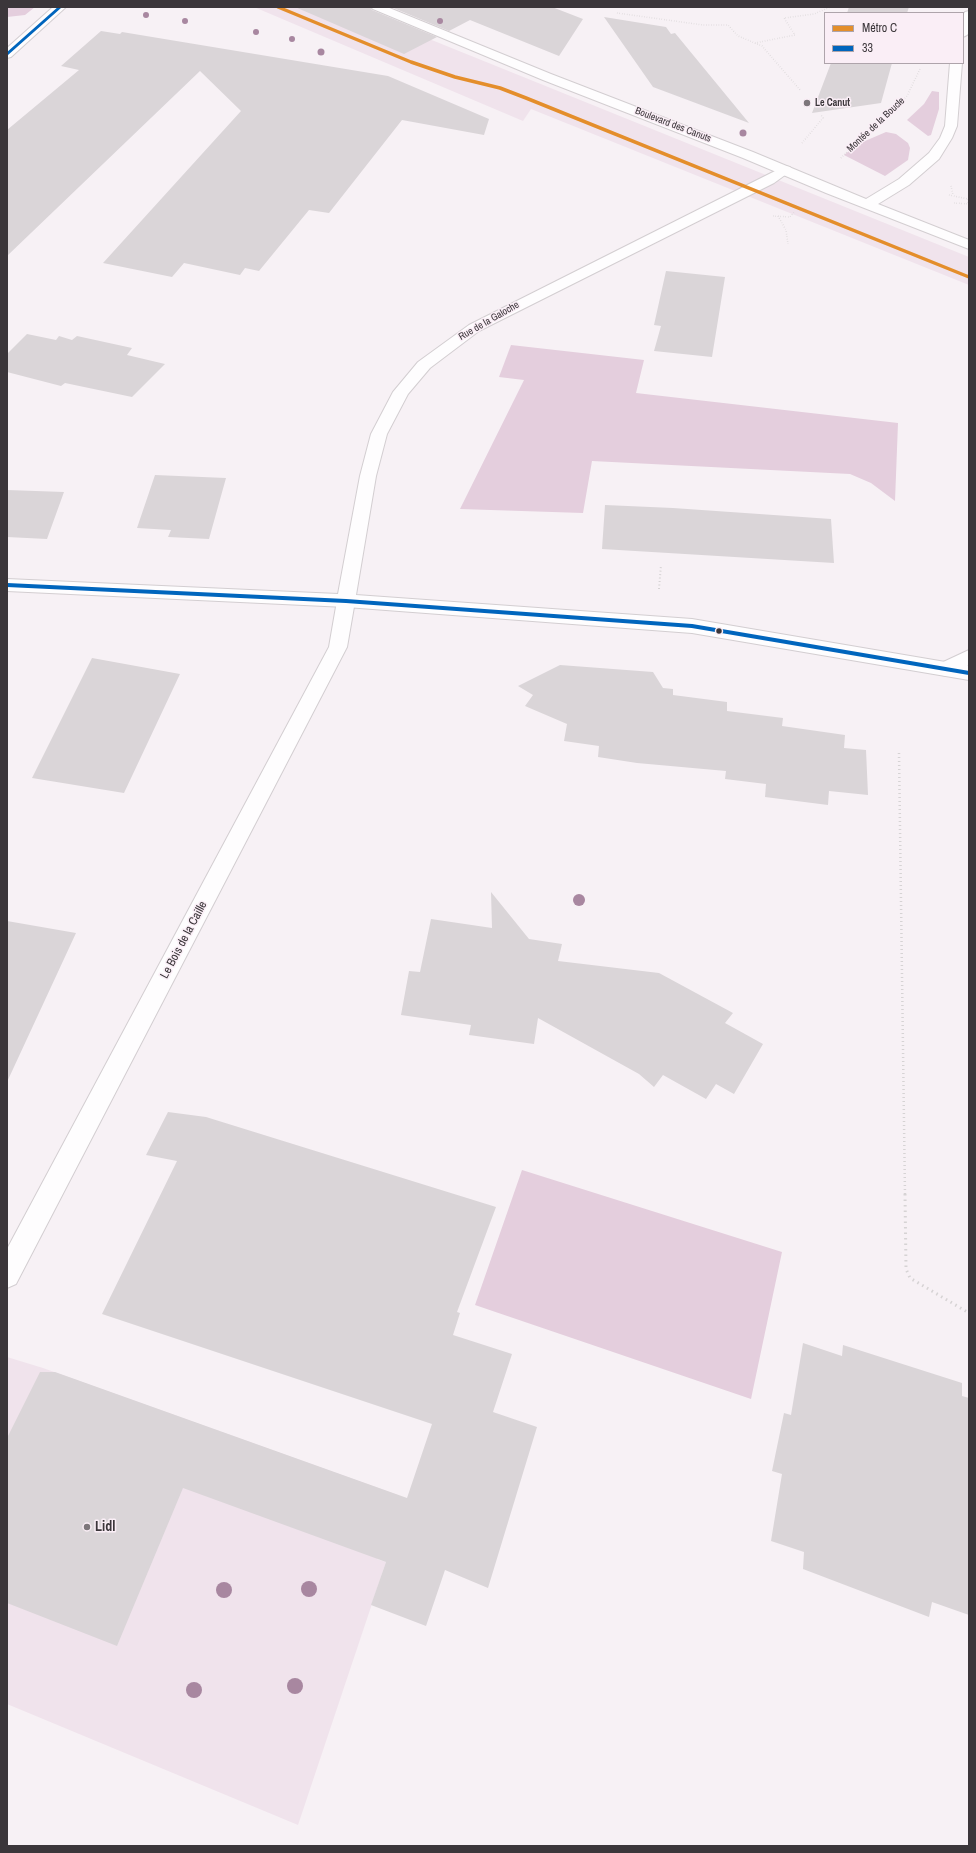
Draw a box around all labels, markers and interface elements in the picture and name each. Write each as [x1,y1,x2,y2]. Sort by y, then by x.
legend [824,12,964,64]
text: Métro C [862,20,897,36]
text: 33 [862,40,873,56]
street label: Montée de la Boucle [845,95,907,155]
place label: Le Canut [815,97,850,109]
marker: Le Canut [802,98,812,108]
street label: Boulevard des Canuts [633,105,713,145]
street label: Rue de la Galoche [457,299,521,343]
unlabelled marker [714,626,724,636]
street label: Le Bois de la Caille [158,899,210,981]
place label: Lidl [95,1519,115,1535]
marker: Lidl [82,1522,92,1532]

